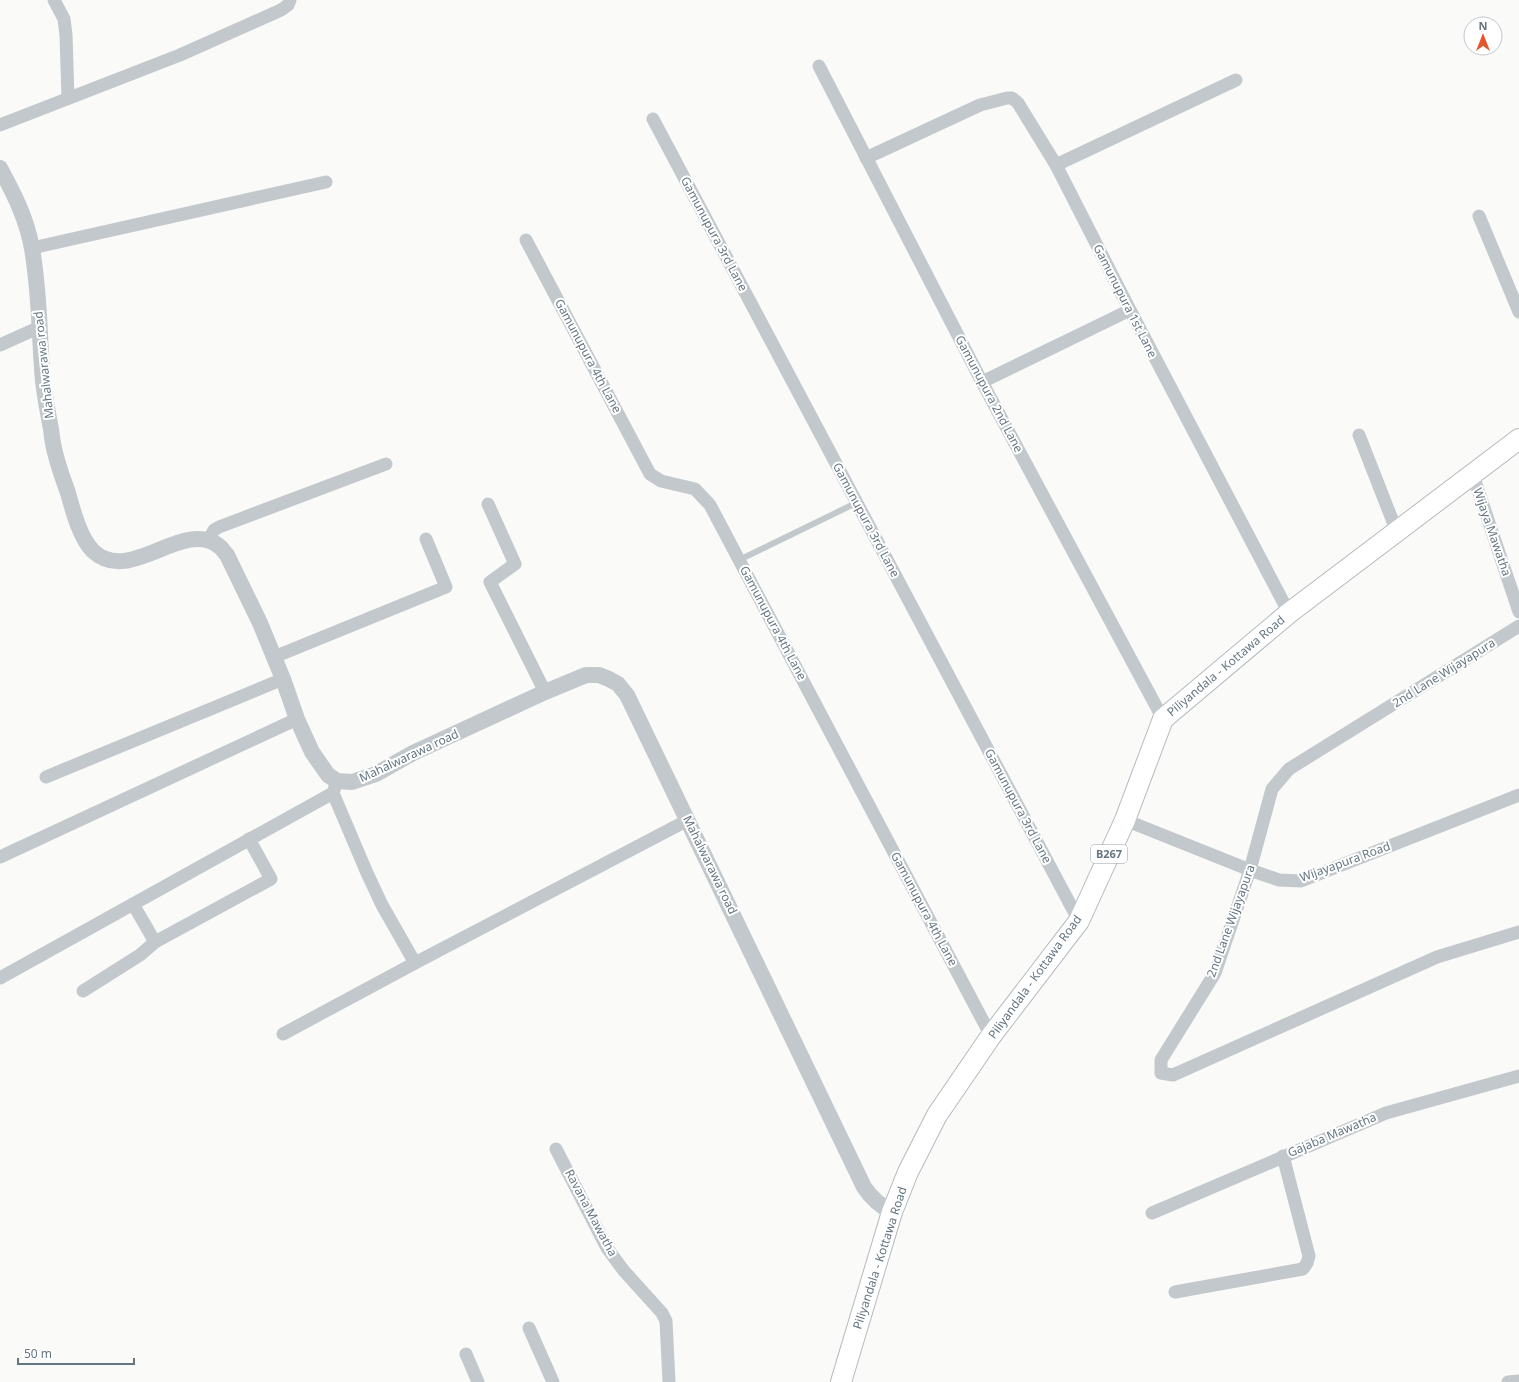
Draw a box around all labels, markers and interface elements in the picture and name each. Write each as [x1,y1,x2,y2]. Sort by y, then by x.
north arrow [1463,16,1503,56]
text: N [1479,18,1487,33]
street label: Gamunupura 3rd Lane [677,173,752,294]
street label: Gamunupura 1st Lane [1089,241,1162,361]
street label: Gamunupura 4th Lane [551,296,626,416]
street label: Mahalwarawa road [29,311,58,420]
street label: Gamunupura 2nd Lane [951,332,1028,455]
street label: Gamunupura 3rd Lane [829,459,904,580]
street label: Wijaya Mawatha [1469,485,1516,578]
street label: Gamunupura 4th Lane [736,563,811,683]
street label: Piliyandala - Kottawa Road [1163,611,1288,720]
street label: 2nd Lane Wijayapura [1389,634,1498,711]
street label: Mahalwarawa road [356,725,461,786]
street label: Gamunupura 3rd Lane [981,745,1056,866]
street label: Mahalwarawa road [679,813,742,917]
street label: Wijayapura Road [1297,837,1392,886]
road number: B267 [1091,845,1127,863]
street label: Gamunupura 4th Lane [887,849,962,969]
street label: 2nd Lane Wijayapura [1202,862,1259,979]
street label: Piliyandala - Kottawa Road [984,911,1085,1042]
street label: Gajaba Mawatha [1285,1108,1379,1161]
street label: Ravana Mawatha [561,1166,622,1259]
street label: Piliyandala - Kottawa Road [848,1184,911,1331]
scale bar [18,1340,134,1366]
text: 50 m [24,1345,52,1362]

